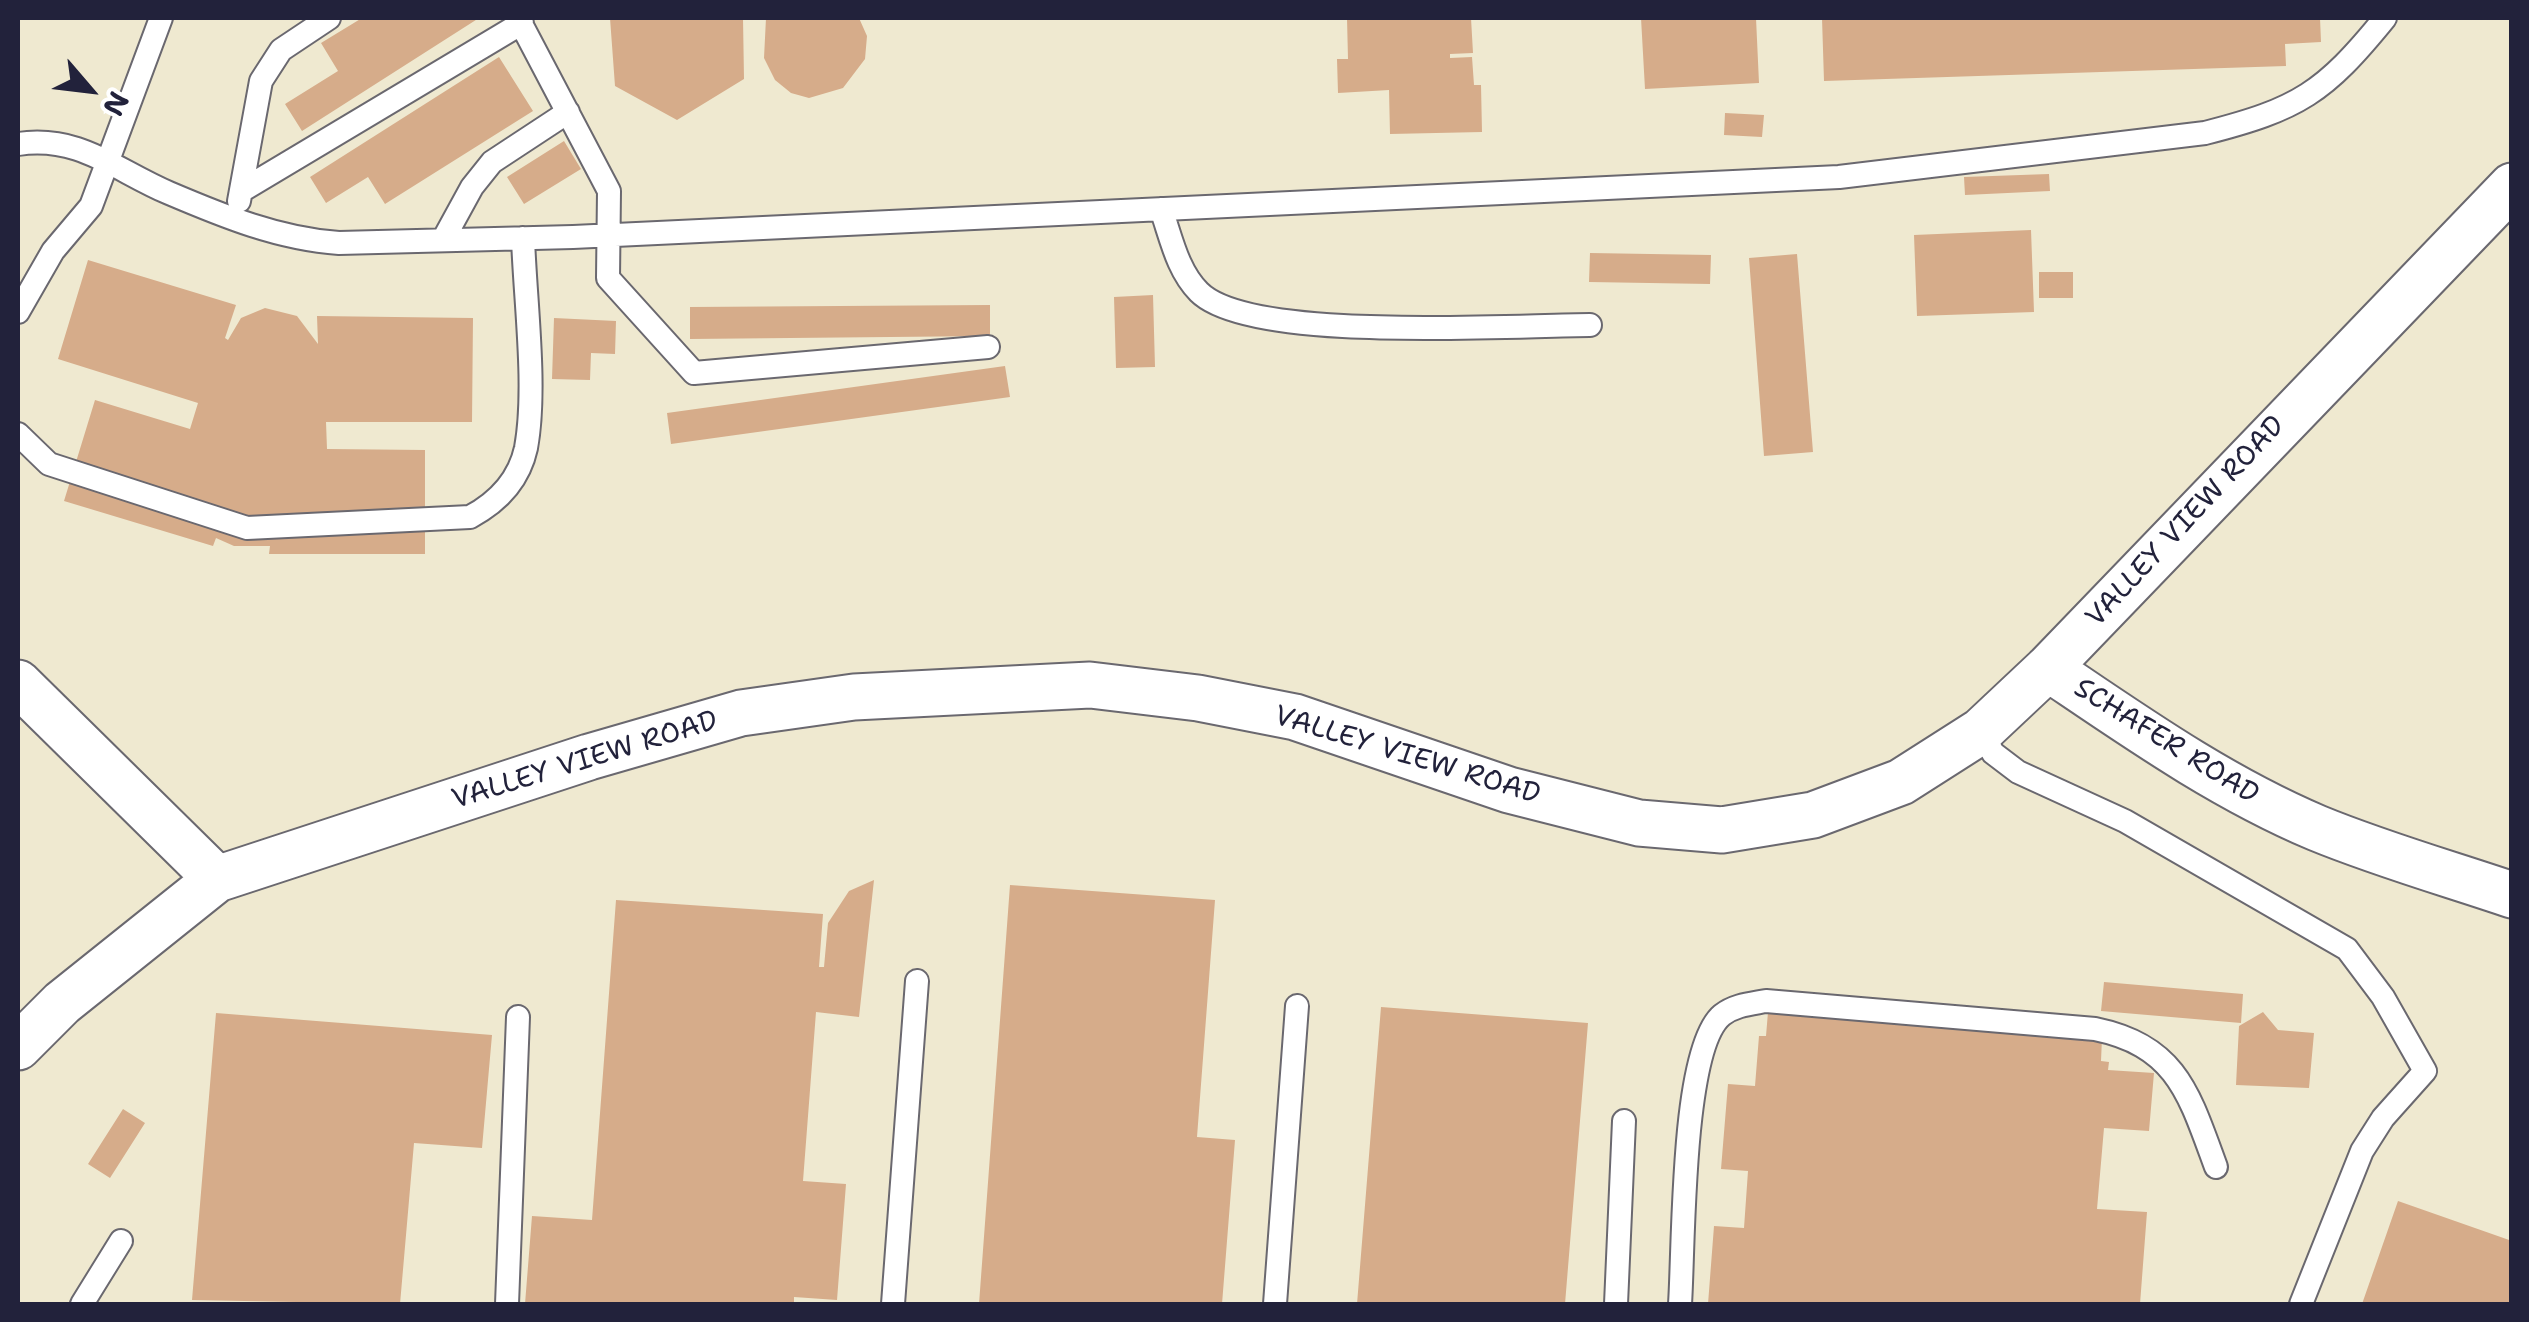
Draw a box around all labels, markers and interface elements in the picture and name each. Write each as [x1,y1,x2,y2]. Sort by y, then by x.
north arrow [40,40,140,140]
text: N [95,85,138,123]
street label: VALLEY VIEW ROAD [2080,410,2292,634]
street label: SCHAFER ROAD [2068,672,2264,812]
street label: VALLEY VIEW ROAD [1270,700,1544,812]
street label: VALLEY VIEW ROAD [448,705,722,817]

